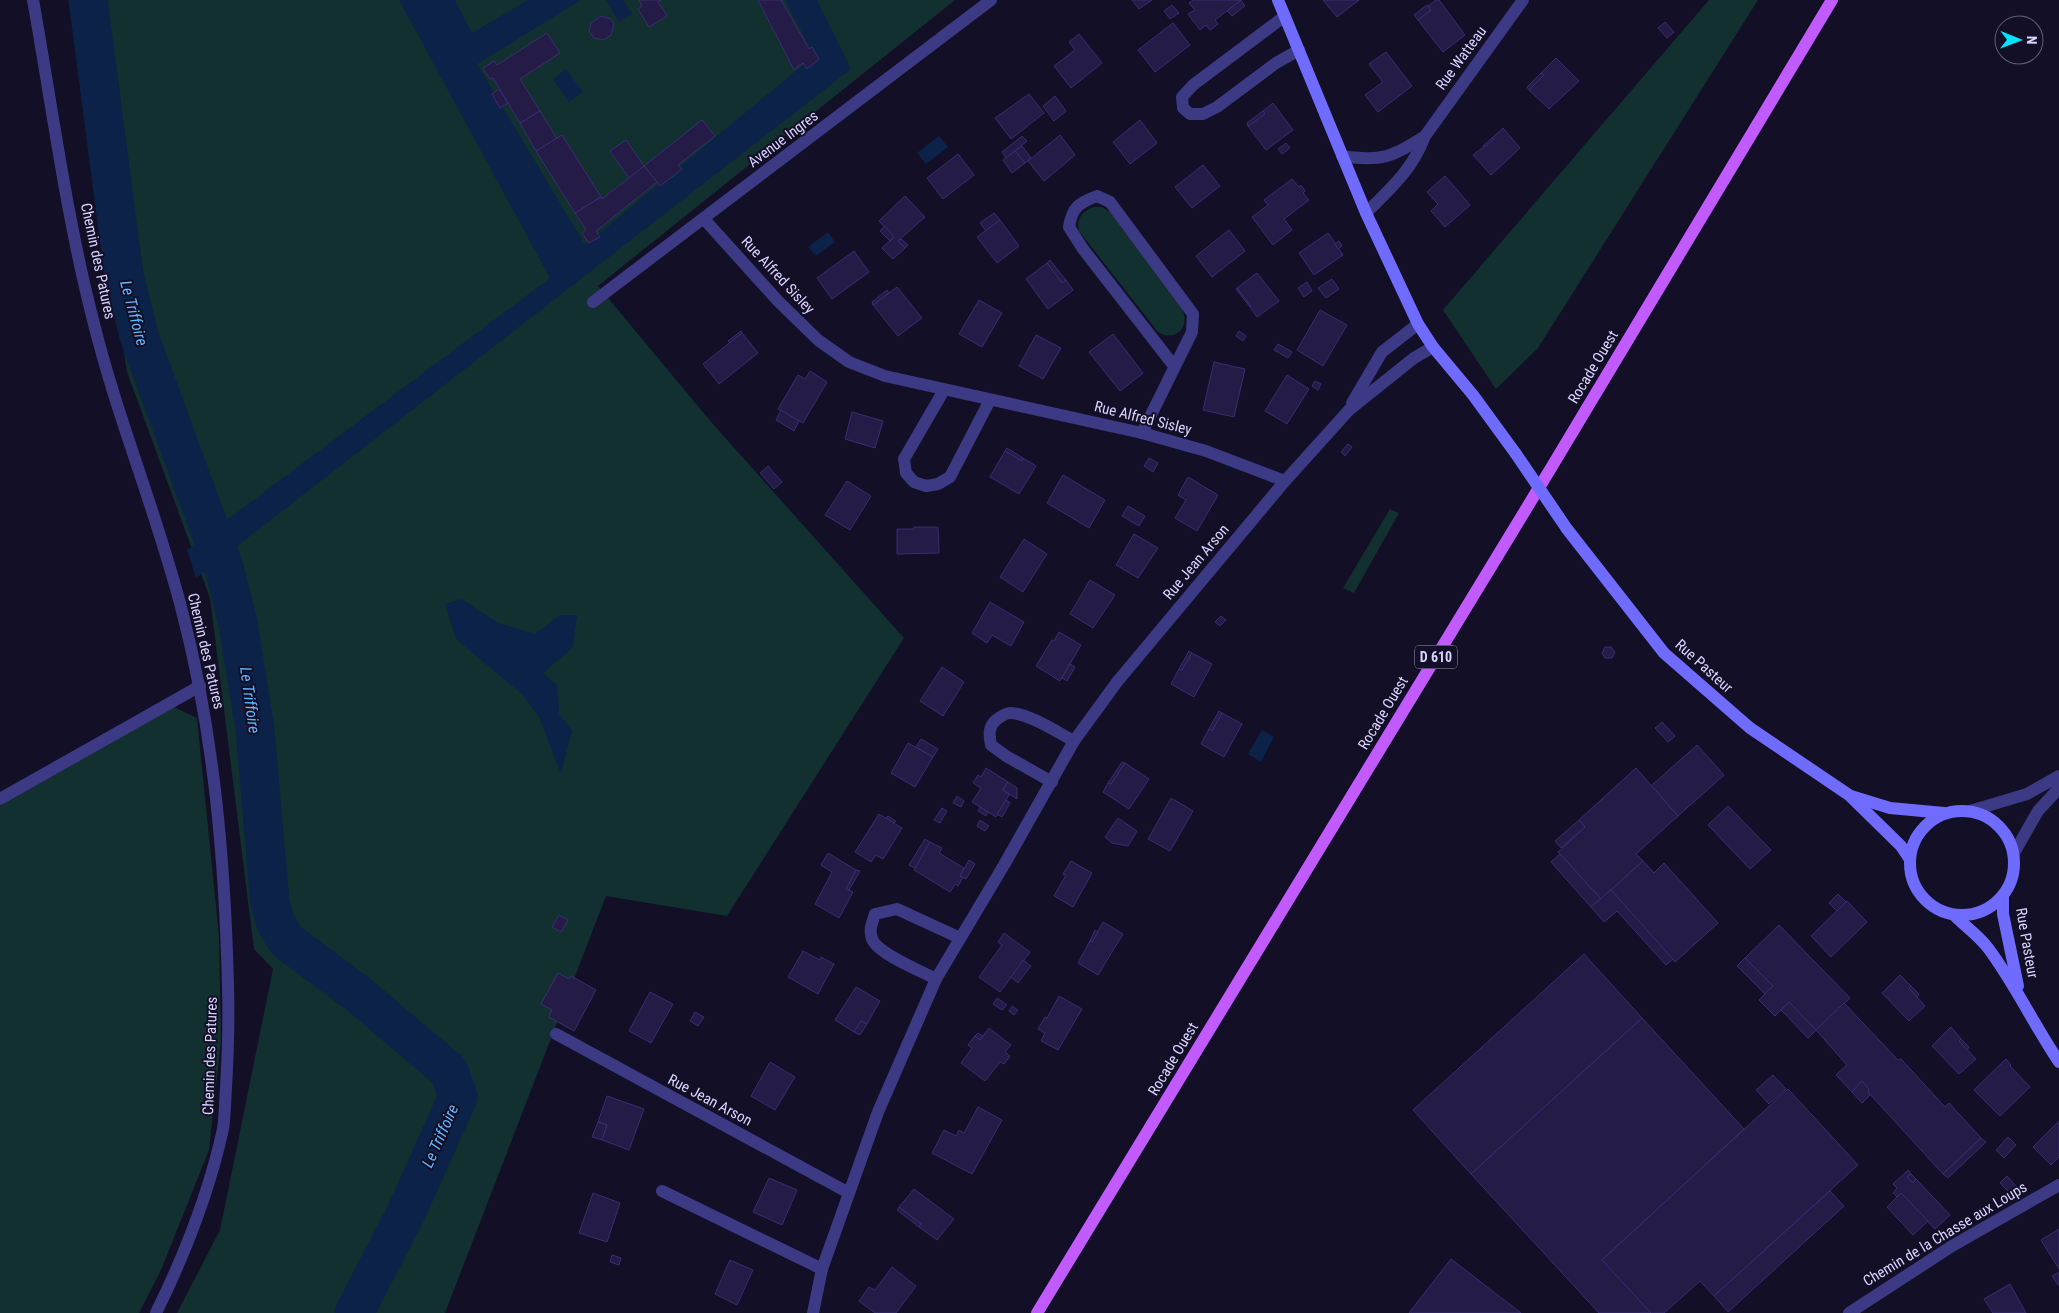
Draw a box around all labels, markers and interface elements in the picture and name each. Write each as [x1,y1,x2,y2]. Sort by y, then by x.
north arrow [1994,15,2044,65]
street label: Rue Watteau [1432,23,1490,93]
text: N [2024,36,2040,45]
street label: Avenue Ingres [744,107,822,171]
street label: Chemin des Patures [77,201,119,321]
street label: Rue Alfred Sisley [737,232,819,318]
water label: Le Triffoire [116,278,152,348]
street label: Rocade Ouest [1564,327,1622,407]
street label: Rue Alfred Sisley [1093,397,1193,439]
street label: Rue Jean Arson [1159,521,1233,603]
street label: Chemin des Patures [184,591,228,711]
street label: Rue Pasteur [1672,635,1737,697]
road number: D 610 [1415,646,1457,669]
water label: Le Triffoire [236,666,264,734]
street label: Rocade Ouest [1354,673,1412,753]
street label: Rue Pasteur [2012,906,2042,980]
street label: Chemin des Patures [199,996,221,1115]
street label: Rocade Ouest [1144,1019,1202,1099]
street label: Rue Jean Arson [665,1070,755,1130]
water label: Le Triffoire [418,1102,462,1170]
street label: Chemin de la Chasse aux Loups [1860,1178,2030,1290]

